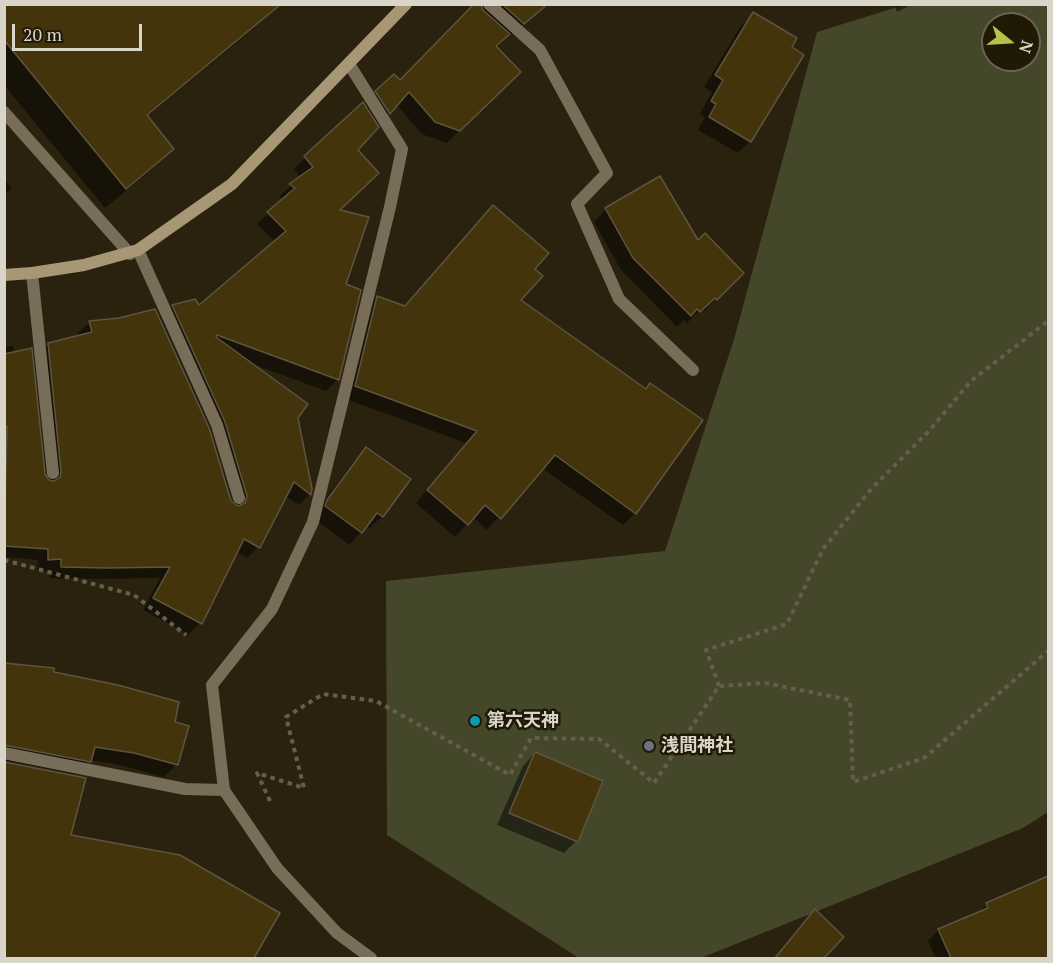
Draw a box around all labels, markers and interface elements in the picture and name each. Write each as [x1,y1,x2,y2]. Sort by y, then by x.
scale bar [15,12,146,50]
north arrow [981,12,1041,72]
text: 20 m [23,22,62,46]
text: N [1014,38,1039,56]
place label: 第六天神 [487,710,559,732]
marker: 第六天神 [468,714,482,728]
place label: 浅間神社 [661,735,733,757]
marker: 浅間神社 [642,739,656,753]

